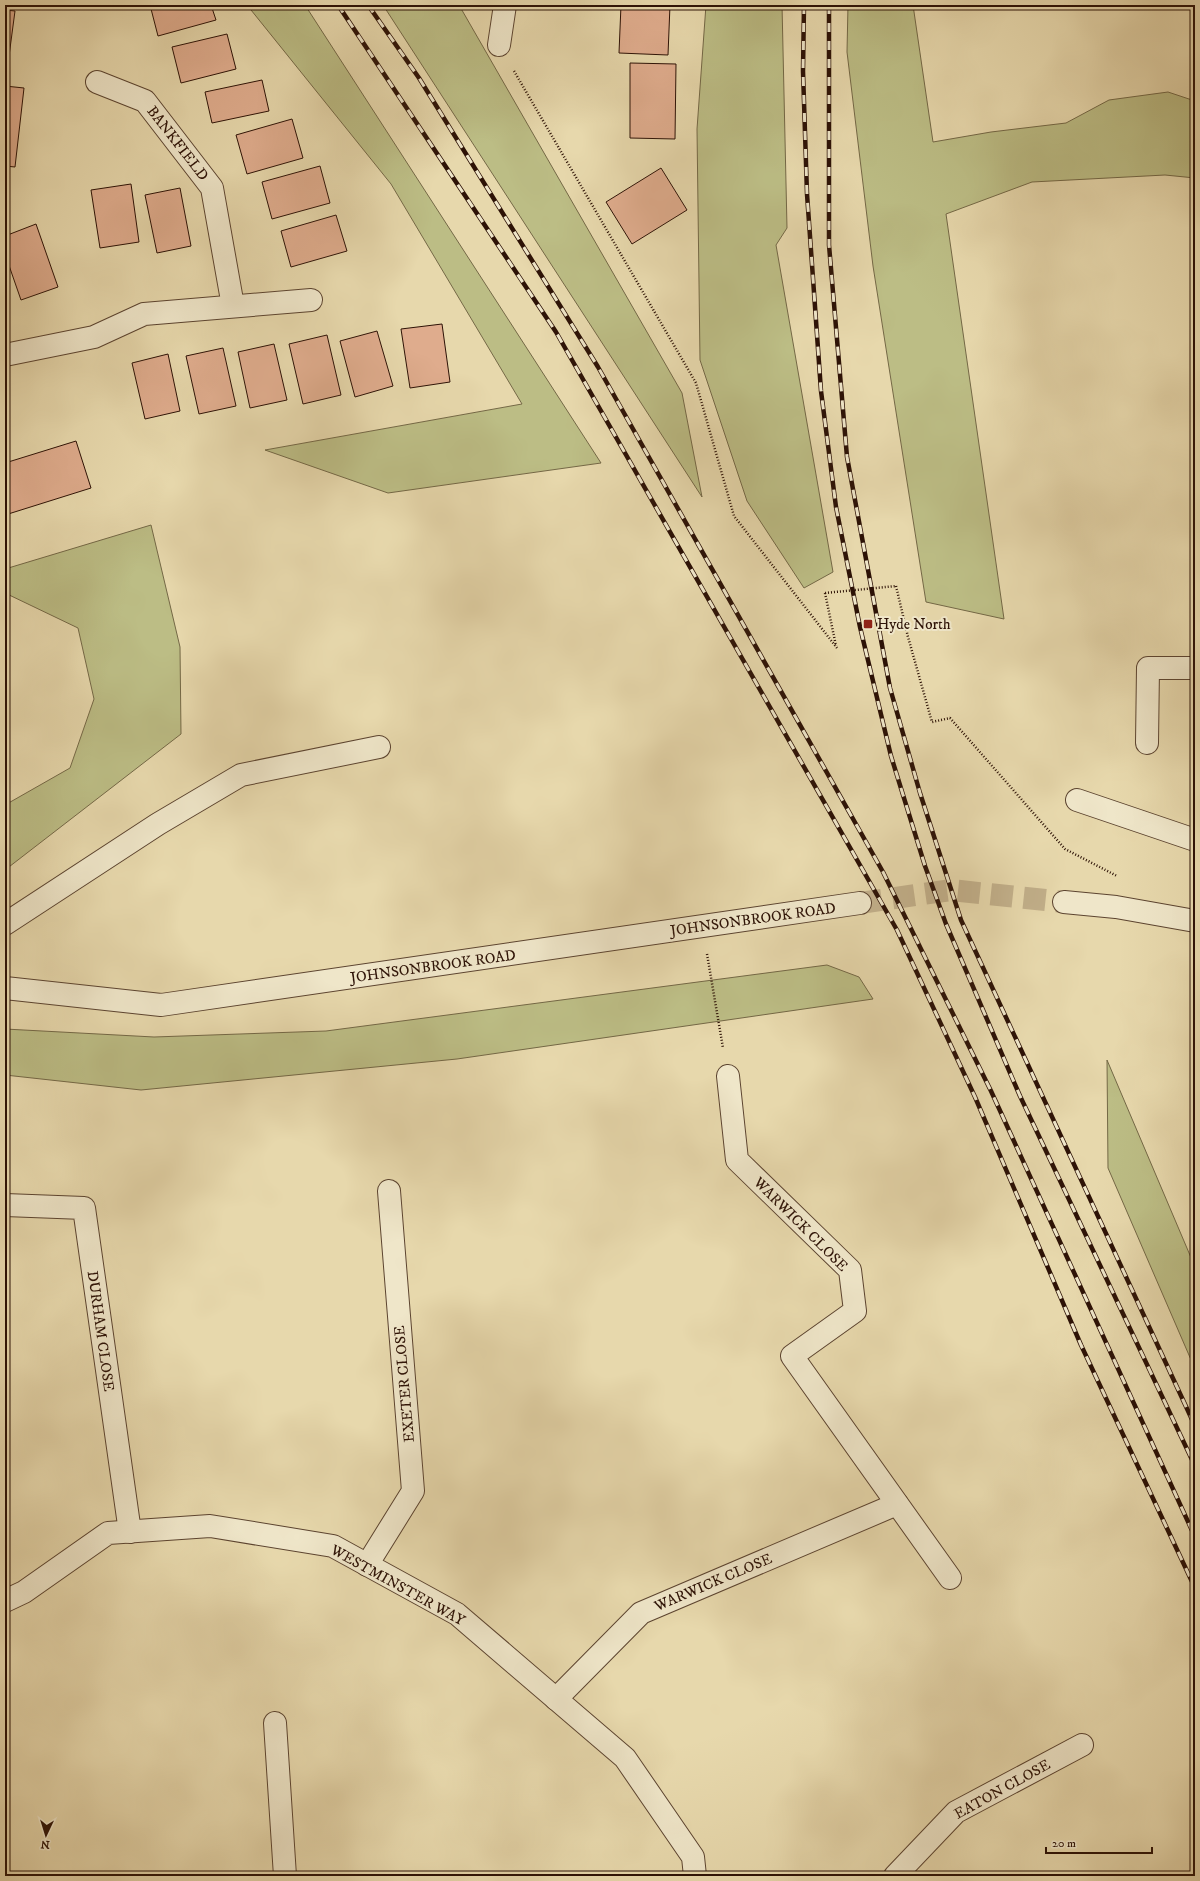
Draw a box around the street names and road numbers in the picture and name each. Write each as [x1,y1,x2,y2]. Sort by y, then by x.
street label: BANKFIELD [142,102,213,185]
street label: JOHNSONBROOK ROAD [667,898,837,941]
street label: JOHNSONBROOK ROAD [347,945,517,988]
street label: WARWICK CLOSE [749,1172,852,1276]
street label: DURHAM CLOSE [83,1270,118,1393]
street label: EXETER CLOSE [390,1324,419,1443]
street label: WESTMINSTER WAY [326,1540,469,1631]
street label: WARWICK CLOSE [651,1549,775,1616]
street label: EATON CLOSE [951,1755,1054,1824]

